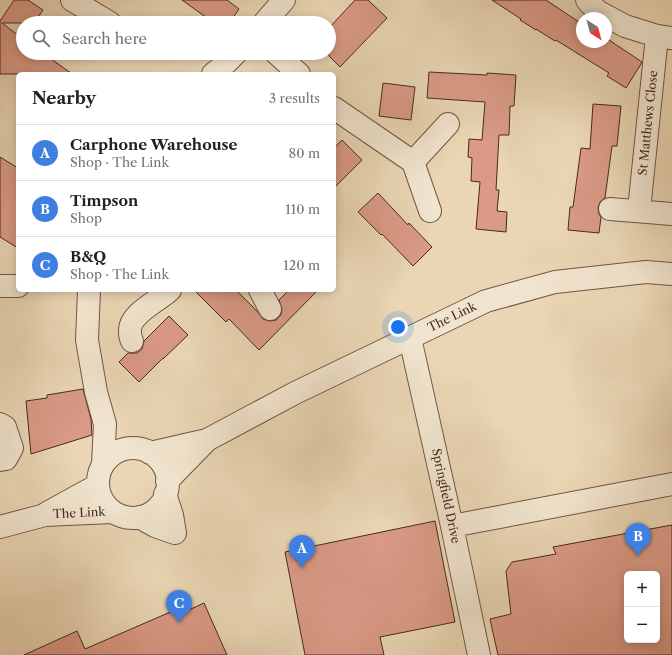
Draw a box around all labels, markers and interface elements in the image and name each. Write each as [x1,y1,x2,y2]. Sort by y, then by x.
north arrow [576,12,612,48]
search box [16,16,336,60]
icon: search [30,27,52,49]
text: Search here [62,29,147,48]
street label: St Matthews Close [635,69,661,176]
text: Nearby [32,88,96,108]
text: 3 results [269,90,320,106]
text: Carphone Warehouse [70,135,238,154]
text: A [40,145,50,161]
text: 80 m [288,145,320,161]
text: Shop · The Link [70,154,169,170]
text: Timpson [70,191,138,210]
text: B [40,201,50,217]
text: 110 m [285,201,320,217]
text: Shop [70,210,102,226]
text: B&Q [70,247,106,266]
text: C [40,257,50,273]
text: 120 m [283,257,320,273]
text: Shop · The Link [70,266,169,282]
street label: The Link [425,298,480,335]
your location [388,317,408,337]
street label: Springfield Drive [429,447,464,545]
street label: The Link [52,504,107,521]
pin: B [625,523,651,556]
pin: A [289,535,315,568]
map controls [624,571,660,643]
button: + [624,571,660,607]
pin: C [166,590,192,623]
button: − [624,607,660,643]

